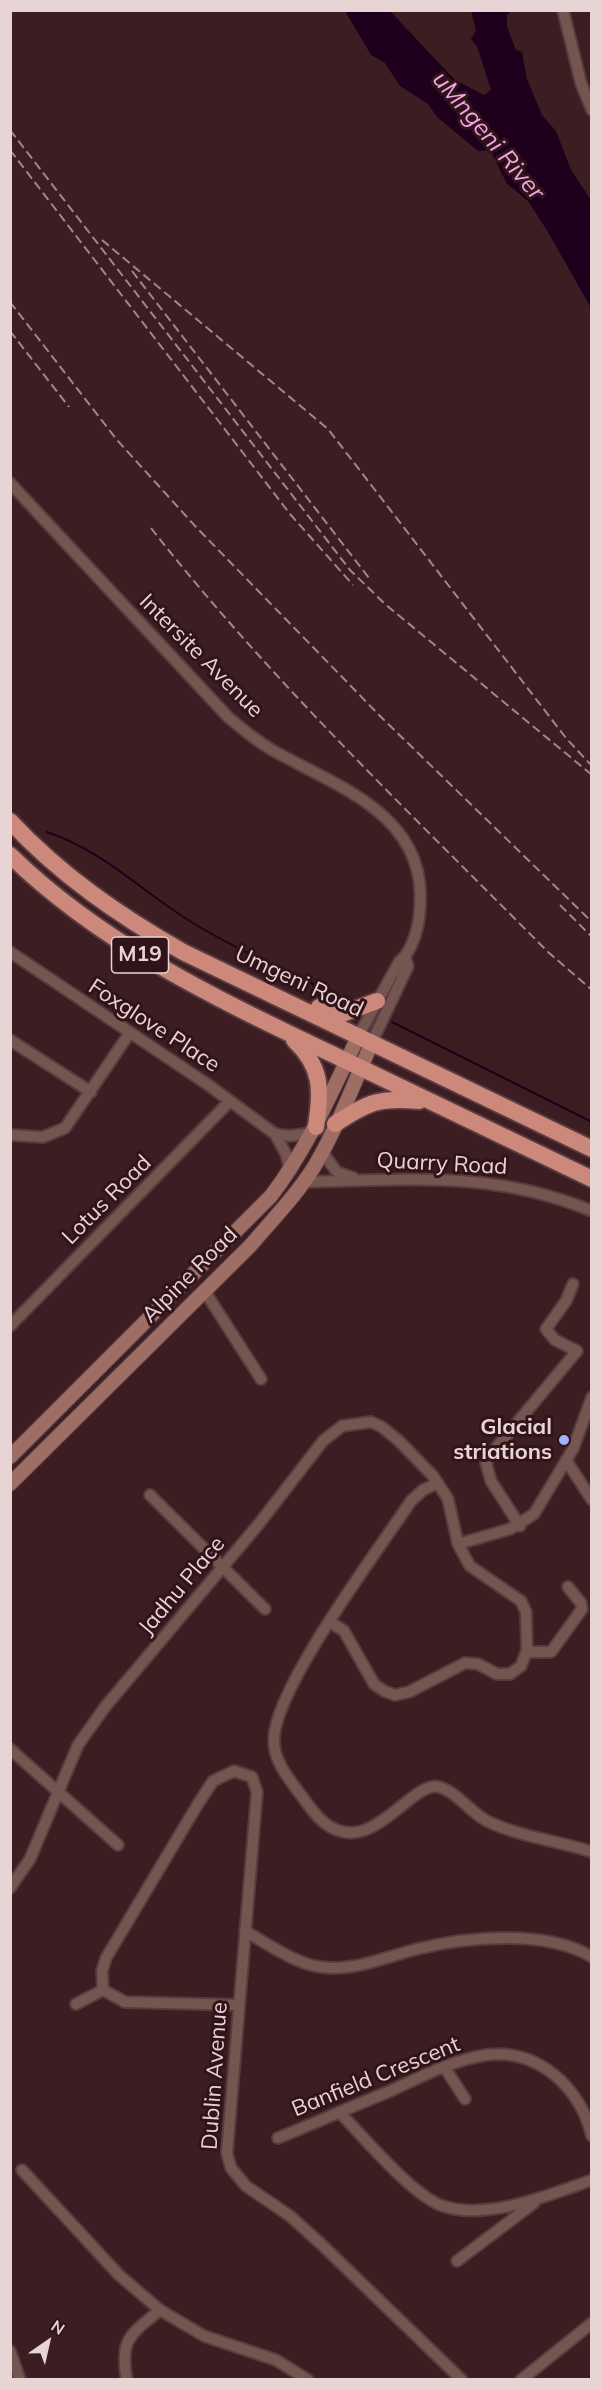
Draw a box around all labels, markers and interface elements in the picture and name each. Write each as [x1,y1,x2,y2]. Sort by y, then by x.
water label: uMngeni River [426,66,550,206]
street label: Intersite Avenue [134,589,268,723]
road number: M19 [112,937,168,973]
street label: Umgeni Road [231,941,367,1023]
street label: Foxglove Place [83,974,225,1078]
street label: Quarry Road [376,1147,508,1181]
street label: Lotus Road [57,1150,157,1250]
street label: Alpine Road [137,1222,243,1328]
place label: Glacial striations [453,1414,552,1466]
marker: Glacial striations [557,1433,571,1447]
street label: Jadhu Place [133,1531,231,1641]
street label: Dublin Avenue [197,2001,233,2151]
street label: Banfield Crescent [288,2031,464,2123]
north arrow [18,2312,78,2372]
text: N [47,2315,69,2339]

